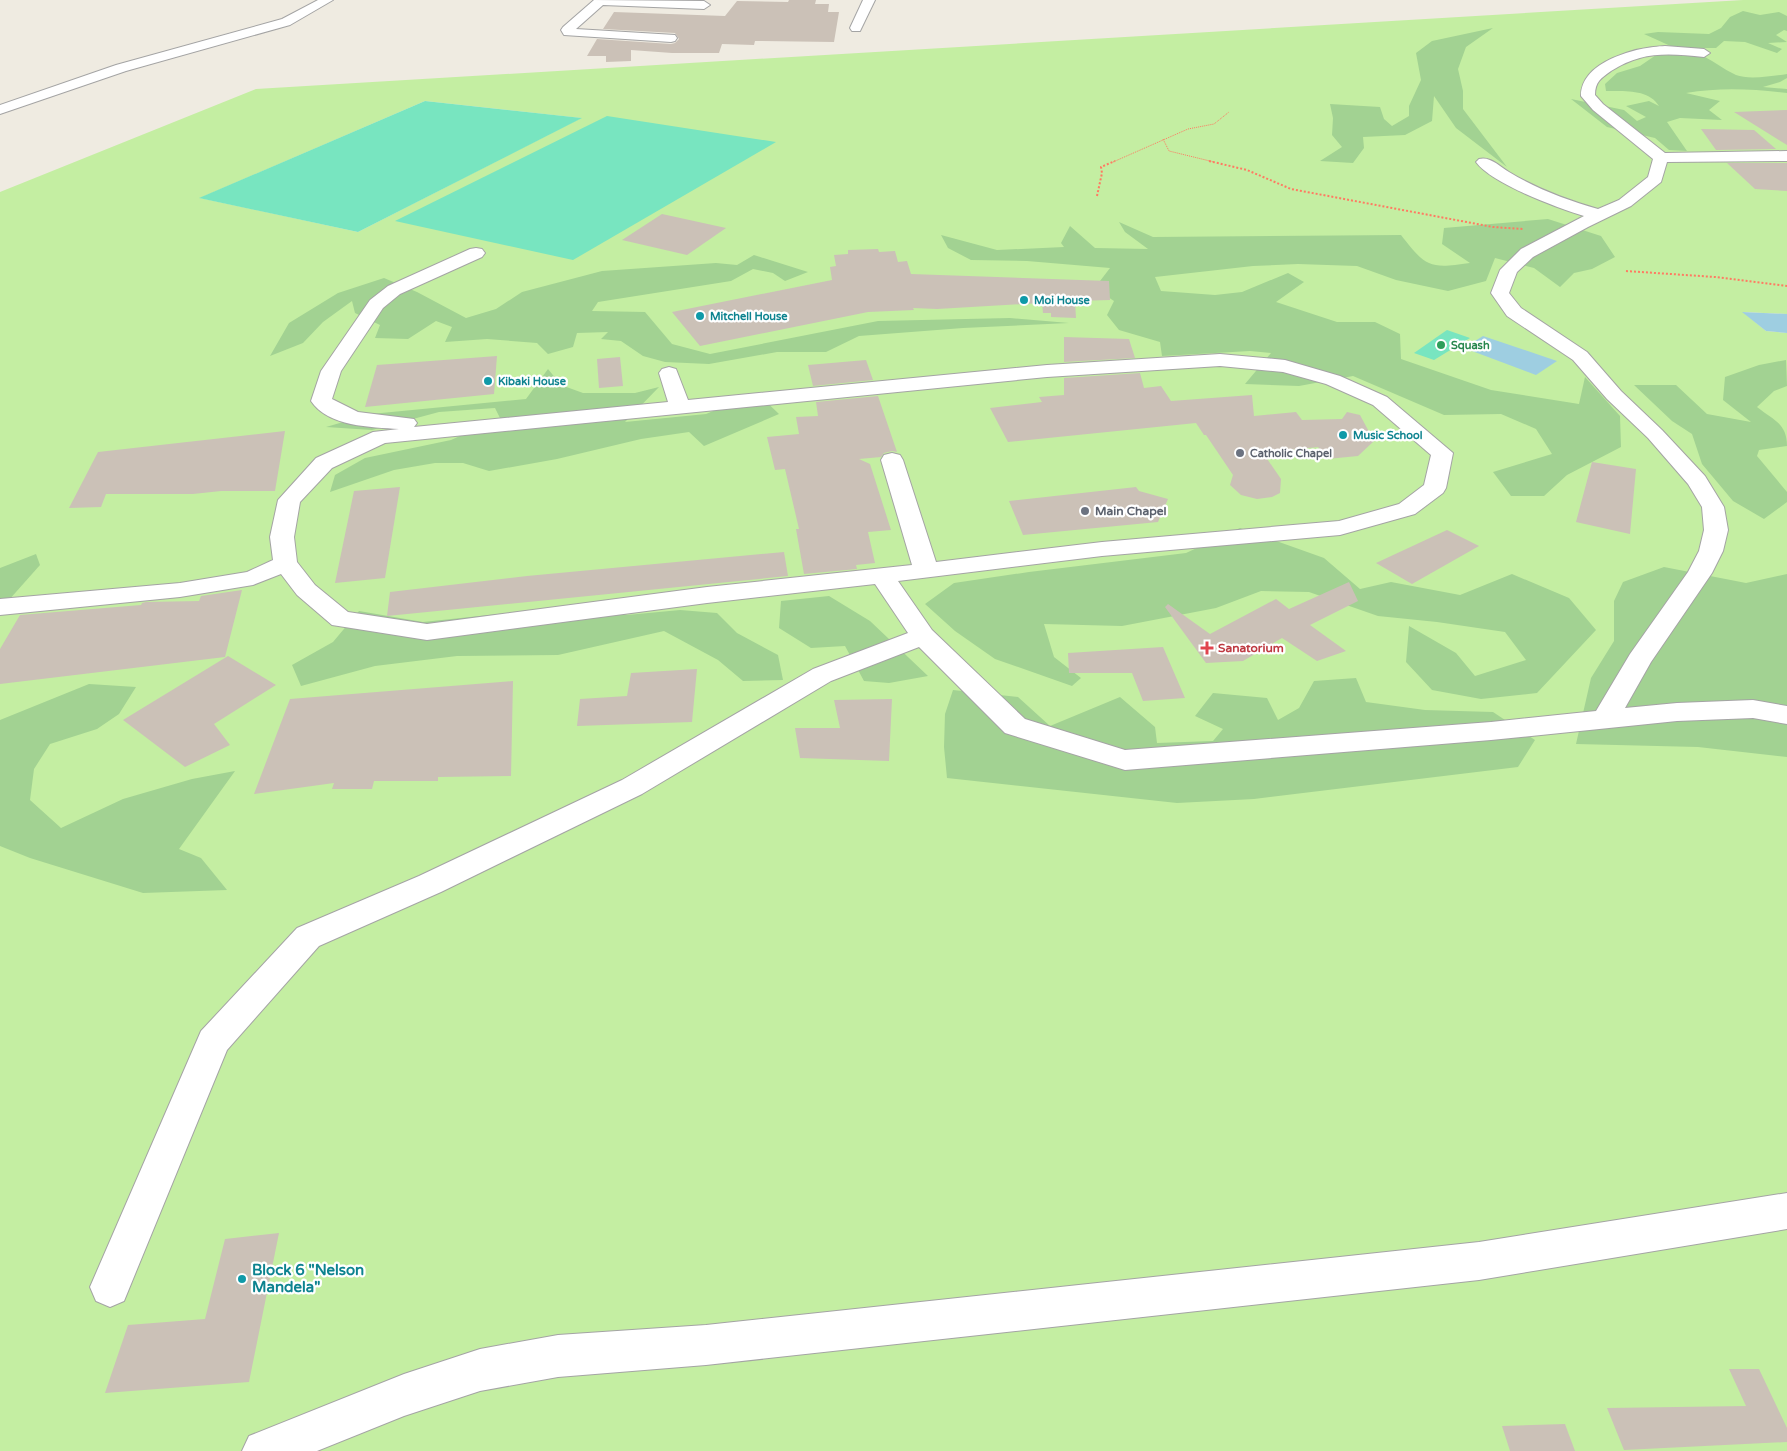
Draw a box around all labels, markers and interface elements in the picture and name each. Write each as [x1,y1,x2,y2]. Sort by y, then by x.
marker: Moi House [1018,294,1030,306]
place label: Moi House [1034,294,1091,307]
marker: Mitchell House [694,310,706,322]
place label: Mitchell House [710,310,788,323]
marker: Squash [1435,339,1447,351]
place label: Squash [1451,339,1490,353]
marker: Kibaki House [482,375,494,387]
place label: Kibaki House [498,375,567,388]
marker: Music School [1337,429,1349,441]
place label: Music School [1353,429,1423,442]
marker: Catholic Chapel [1234,447,1246,459]
place label: Catholic Chapel [1250,447,1332,461]
place label: Main Chapel [1095,504,1167,519]
marker: Main Chapel [1079,505,1091,517]
marker: Sanatorium [1200,641,1214,655]
place label: Sanatorium [1218,641,1284,655]
place label: Block 6 "Nelson Mandela" [252,1261,364,1296]
marker: Block 6 "Nelson Mandela" [236,1273,248,1285]

